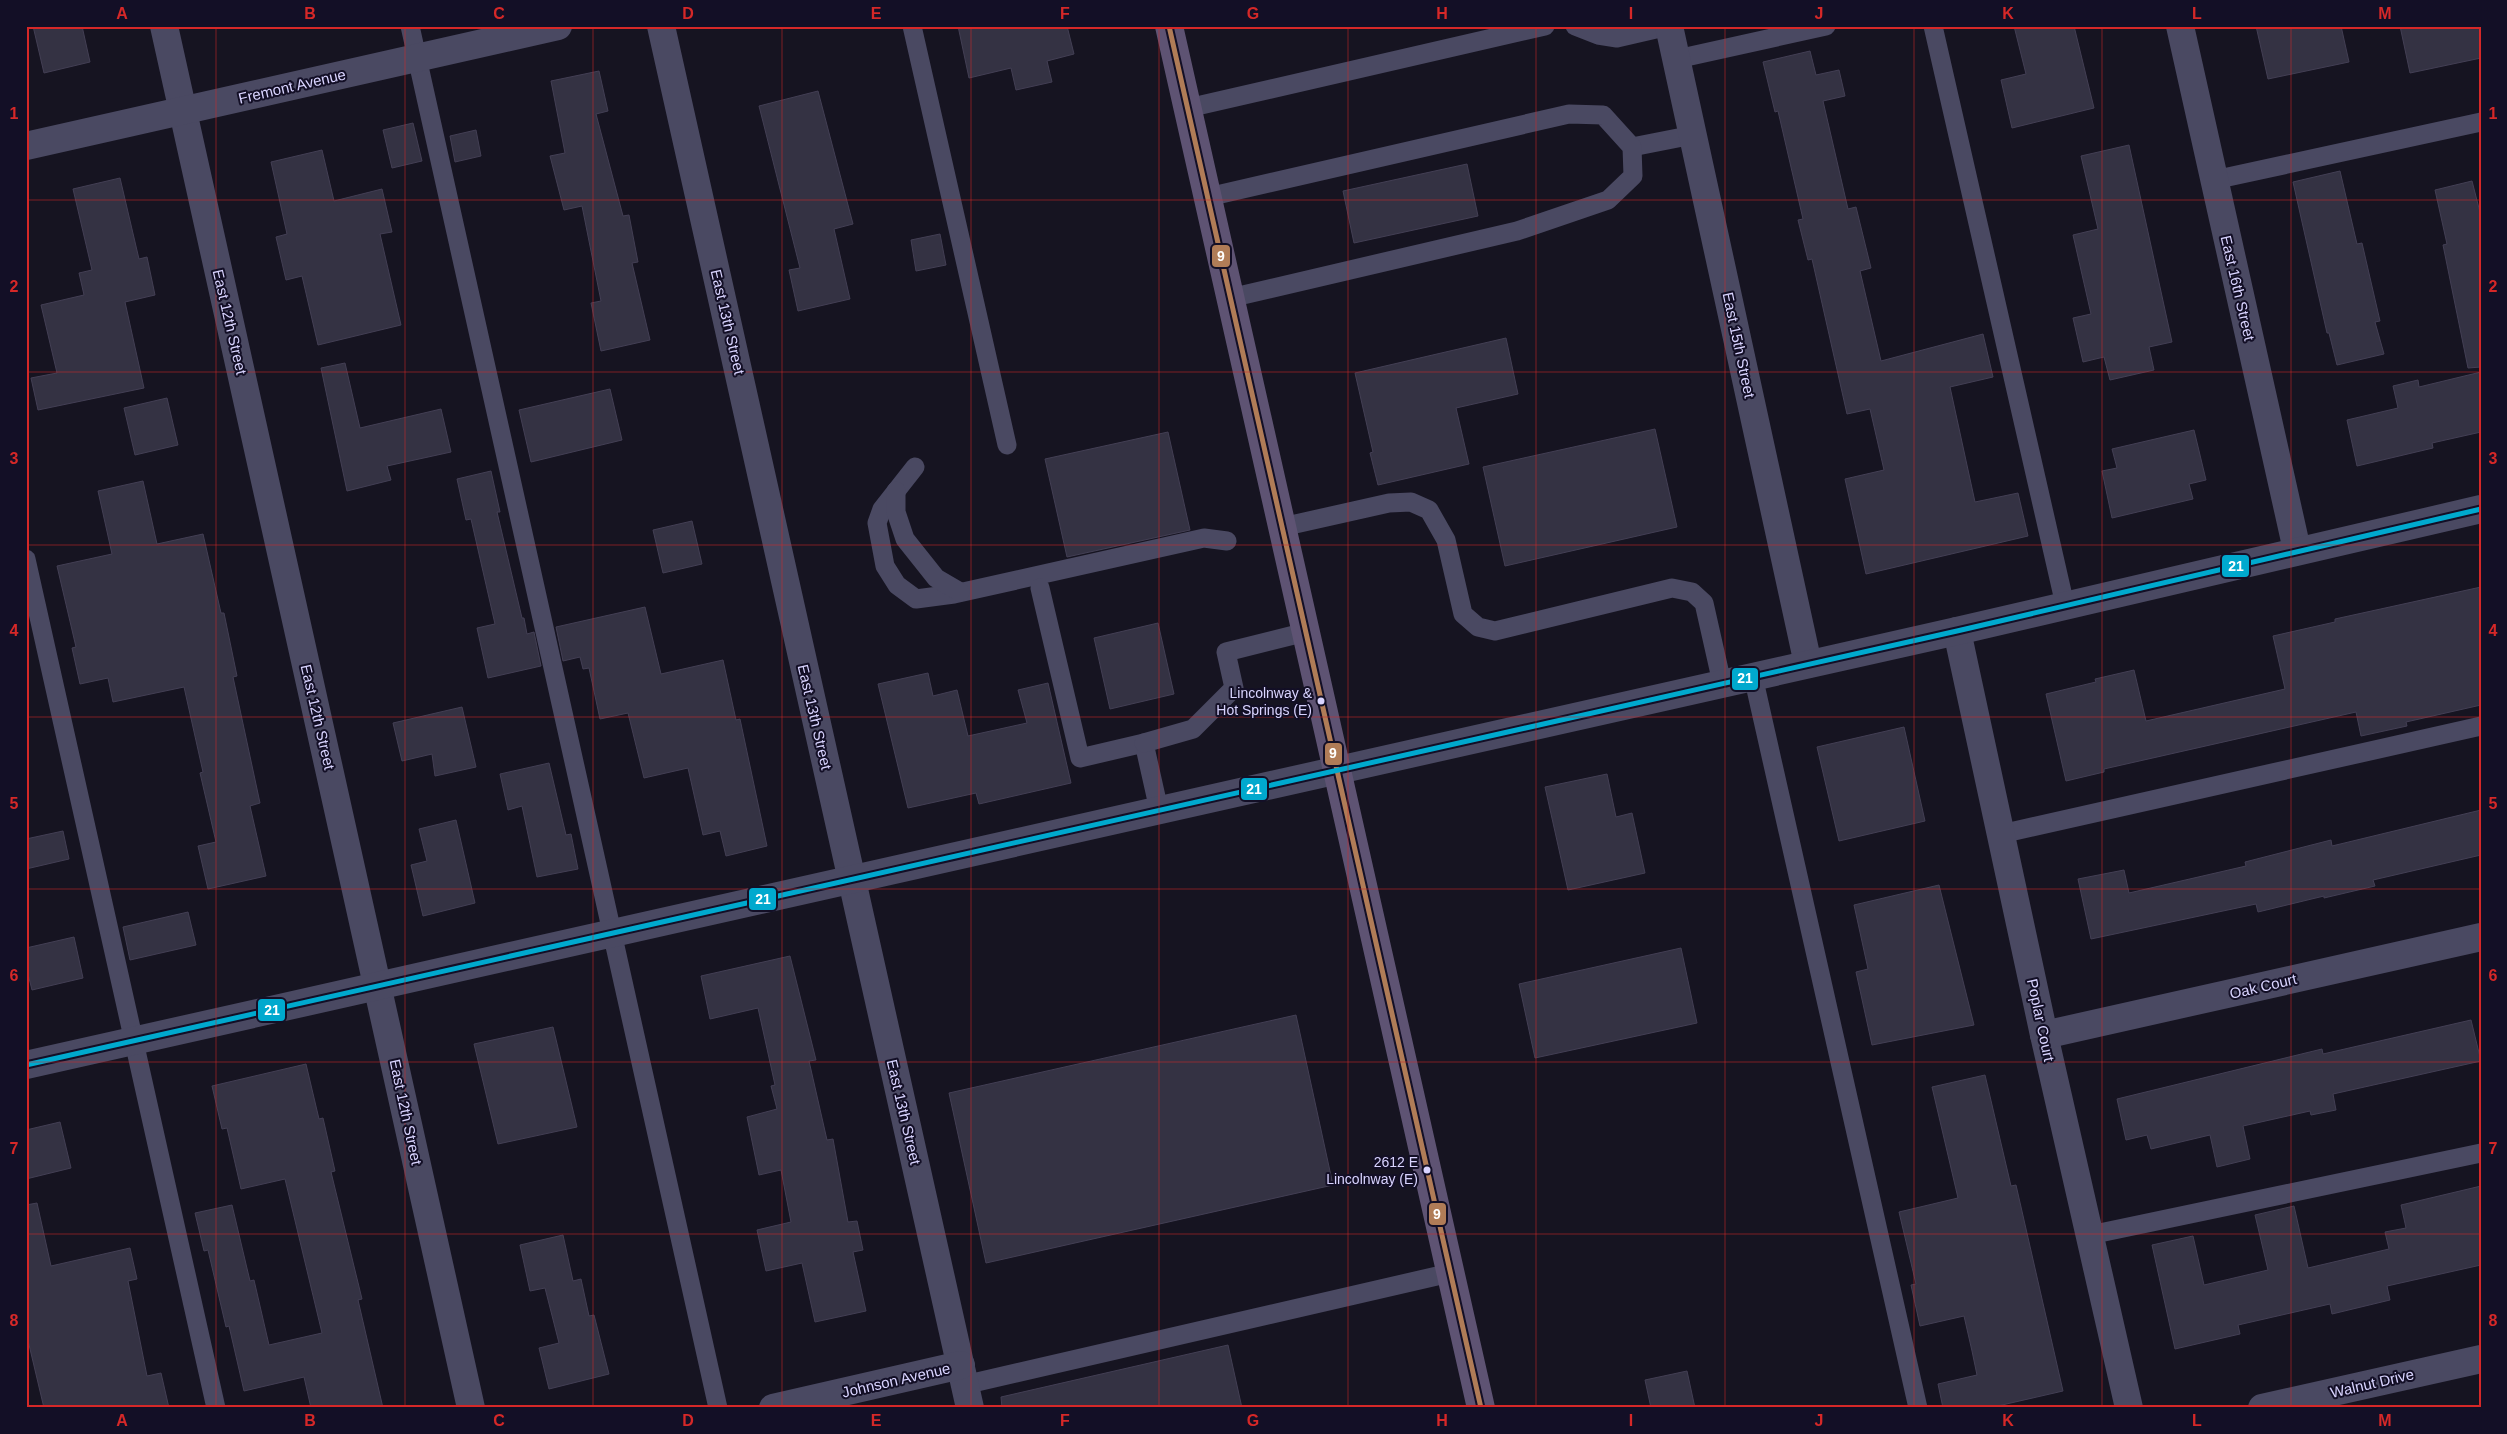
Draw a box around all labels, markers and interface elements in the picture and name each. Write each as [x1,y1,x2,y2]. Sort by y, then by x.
text: A [116,5,128,22]
text: B [304,5,316,22]
text: C [493,5,505,22]
text: D [682,5,694,22]
text: E [871,5,882,22]
text: F [1060,5,1070,22]
text: G [1247,5,1259,22]
text: H [1436,5,1448,22]
text: I [1629,5,1633,22]
text: J [1815,5,1823,22]
text: K [2002,5,2014,22]
text: L [2192,5,2202,22]
text: M [2378,5,2392,22]
street label: Fremont Avenue [237,65,347,107]
text: 1 [10,105,19,122]
text: 1 [2489,105,2498,122]
street label: East 16th Street [2218,234,2259,343]
line badge: 9 [1211,244,1231,268]
text: 9 [1217,248,1225,264]
street label: East 12th Street [210,268,251,377]
street label: East 13th Street [708,268,749,377]
text: 2 [10,278,19,295]
text: 2 [2489,278,2498,295]
street label: East 15th Street [1720,291,1759,400]
text: 3 [10,450,19,467]
text: 3 [2489,450,2498,467]
line badge: 21 [2221,554,2250,578]
text: 21 [2228,558,2244,574]
text: 4 [10,622,19,639]
text: 4 [2489,622,2498,639]
street label: East 12th Street [298,663,339,772]
street label: East 13th Street [795,663,836,772]
line badge: 21 [1731,667,1759,691]
text: 21 [1737,670,1753,686]
place label: Lincolnway & Hot Springs (E) [1216,685,1313,718]
marker: Lincolnway & Hot Springs (E) [1316,696,1326,706]
line badge: 9 [1324,742,1343,766]
text: 9 [1329,745,1337,761]
line badge: 21 [1240,777,1268,801]
text: 21 [1246,781,1262,797]
text: 5 [10,795,19,812]
text: 5 [2489,795,2498,812]
line badge: 21 [748,887,777,911]
text: 21 [755,891,771,907]
text: 6 [10,967,19,984]
text: 6 [2489,967,2498,984]
street label: Oak Court [2228,970,2299,1002]
street label: Poplar Court [2024,977,2058,1064]
line badge: 21 [257,998,286,1022]
text: 21 [264,1002,280,1018]
street label: East 12th Street [387,1058,426,1167]
street label: East 13th Street [884,1058,925,1167]
text: 7 [10,1140,19,1157]
text: 7 [2489,1140,2498,1157]
place label: 2612 E Lincolnway (E) [1326,1154,1418,1187]
marker: 2612 E Lincolnway (E) [1422,1165,1432,1175]
line badge: 9 [1428,1202,1447,1226]
text: 9 [1433,1206,1441,1222]
text: 8 [10,1312,19,1329]
text: 8 [2489,1312,2498,1329]
street label: Johnson Avenue [840,1359,952,1401]
street label: Walnut Drive [2329,1365,2415,1401]
text: A [116,1412,128,1429]
text: B [304,1412,316,1429]
text: C [493,1412,505,1429]
text: D [682,1412,694,1429]
text: E [871,1412,882,1429]
text: F [1060,1412,1070,1429]
text: G [1247,1412,1259,1429]
text: H [1436,1412,1448,1429]
text: I [1629,1412,1633,1429]
text: J [1815,1412,1823,1429]
text: K [2002,1412,2014,1429]
text: L [2192,1412,2202,1429]
text: M [2378,1412,2392,1429]

